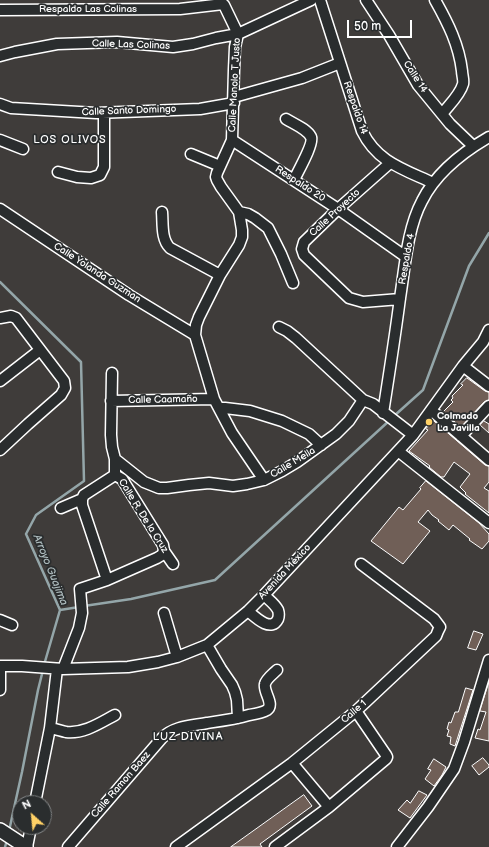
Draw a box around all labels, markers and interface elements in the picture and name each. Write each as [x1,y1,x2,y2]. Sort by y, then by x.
street label: Respaldo Las Colinas [39,3,137,15]
scale bar [349,12,414,38]
text: 50 m [354,19,381,34]
street label: Calle Manolo T Justo [227,37,243,133]
street label: Calle Las Colinas [92,38,170,52]
street label: Calle 14 [400,59,430,95]
street label: Respaldo 14 [340,80,370,136]
street label: Calle Santo Domingo [81,103,177,119]
district label: LOS OLIVOS [33,133,107,147]
street label: Respaldo 20 [273,163,327,205]
street label: Calle Proyecto [307,187,363,239]
street label: Respaldo 4 [397,232,417,286]
street label: Calle Yolanda Guzman [51,240,143,306]
street label: Calle Caamaño [128,393,198,407]
place label: Colmado La Javilla [437,410,480,434]
marker: Colmado La Javilla [424,417,434,427]
street label: Calle Mella [268,445,318,481]
street label: Calle R. De la Cruz [115,477,171,555]
water label: Arroyo Guajima [30,532,70,608]
street label: Avenida México [256,542,314,602]
street label: Calle 1 [339,698,369,726]
district label: LUZ DIVINA [153,730,223,744]
street label: Calle Ramon Baez [89,749,153,821]
north arrow [12,795,52,835]
text: N [20,797,33,812]

